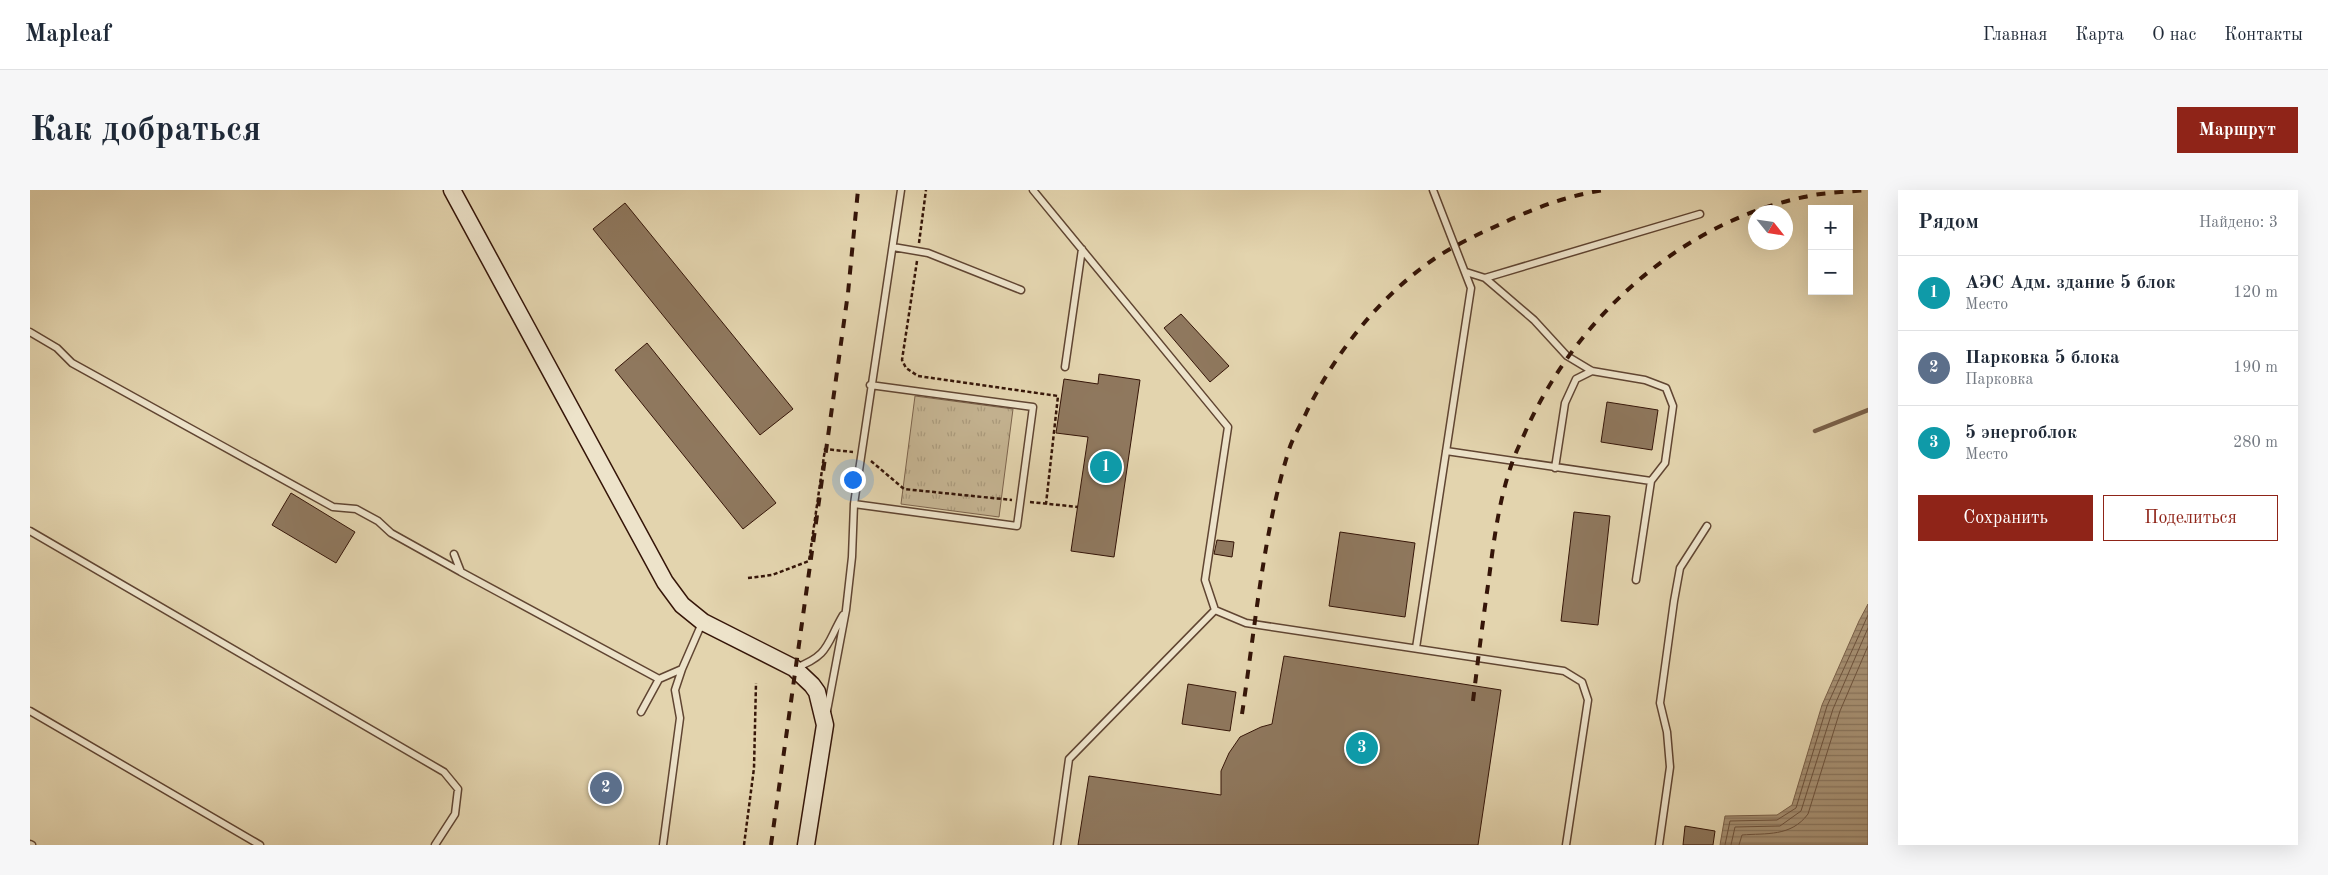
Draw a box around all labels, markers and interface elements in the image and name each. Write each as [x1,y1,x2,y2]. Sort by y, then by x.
text: Mapleaf [25,23,111,47]
text: Главная [1983,26,2047,44]
text: Карта [2075,26,2124,44]
text: О нас [2152,26,2196,44]
text: Контакты [2224,26,2303,44]
button: Маршрут [2177,107,2298,153]
text: Как добраться [30,113,261,148]
north arrow [1748,205,1793,250]
map controls [1808,205,1853,295]
button: + [1808,205,1853,250]
text: Рядом [1918,212,1979,233]
text: Найдено: 3 [2199,215,2278,231]
button: − [1808,250,1853,295]
text: АЭС Адм. здание 5 блок [1965,274,2176,293]
text: 1 [1929,285,1939,301]
text: 120 m [2233,285,2278,301]
text: Место [1965,297,2008,313]
text: Парковка 5 блока [1965,349,2120,368]
text: 2 [1929,360,1939,376]
text: 190 m [2233,360,2278,376]
text: Парковка [1965,372,2033,388]
text: 5 энергоблок [1965,424,2077,443]
text: 3 [1929,435,1939,451]
text: 280 m [2233,435,2278,451]
text: Место [1965,447,2008,463]
pin: 1 [1090,448,1122,486]
your location [840,467,866,493]
button: Сохранить [1918,495,2093,541]
button: Поделиться [2103,495,2278,541]
pin: 3 [1346,729,1378,767]
pin: 2 [590,769,622,807]

